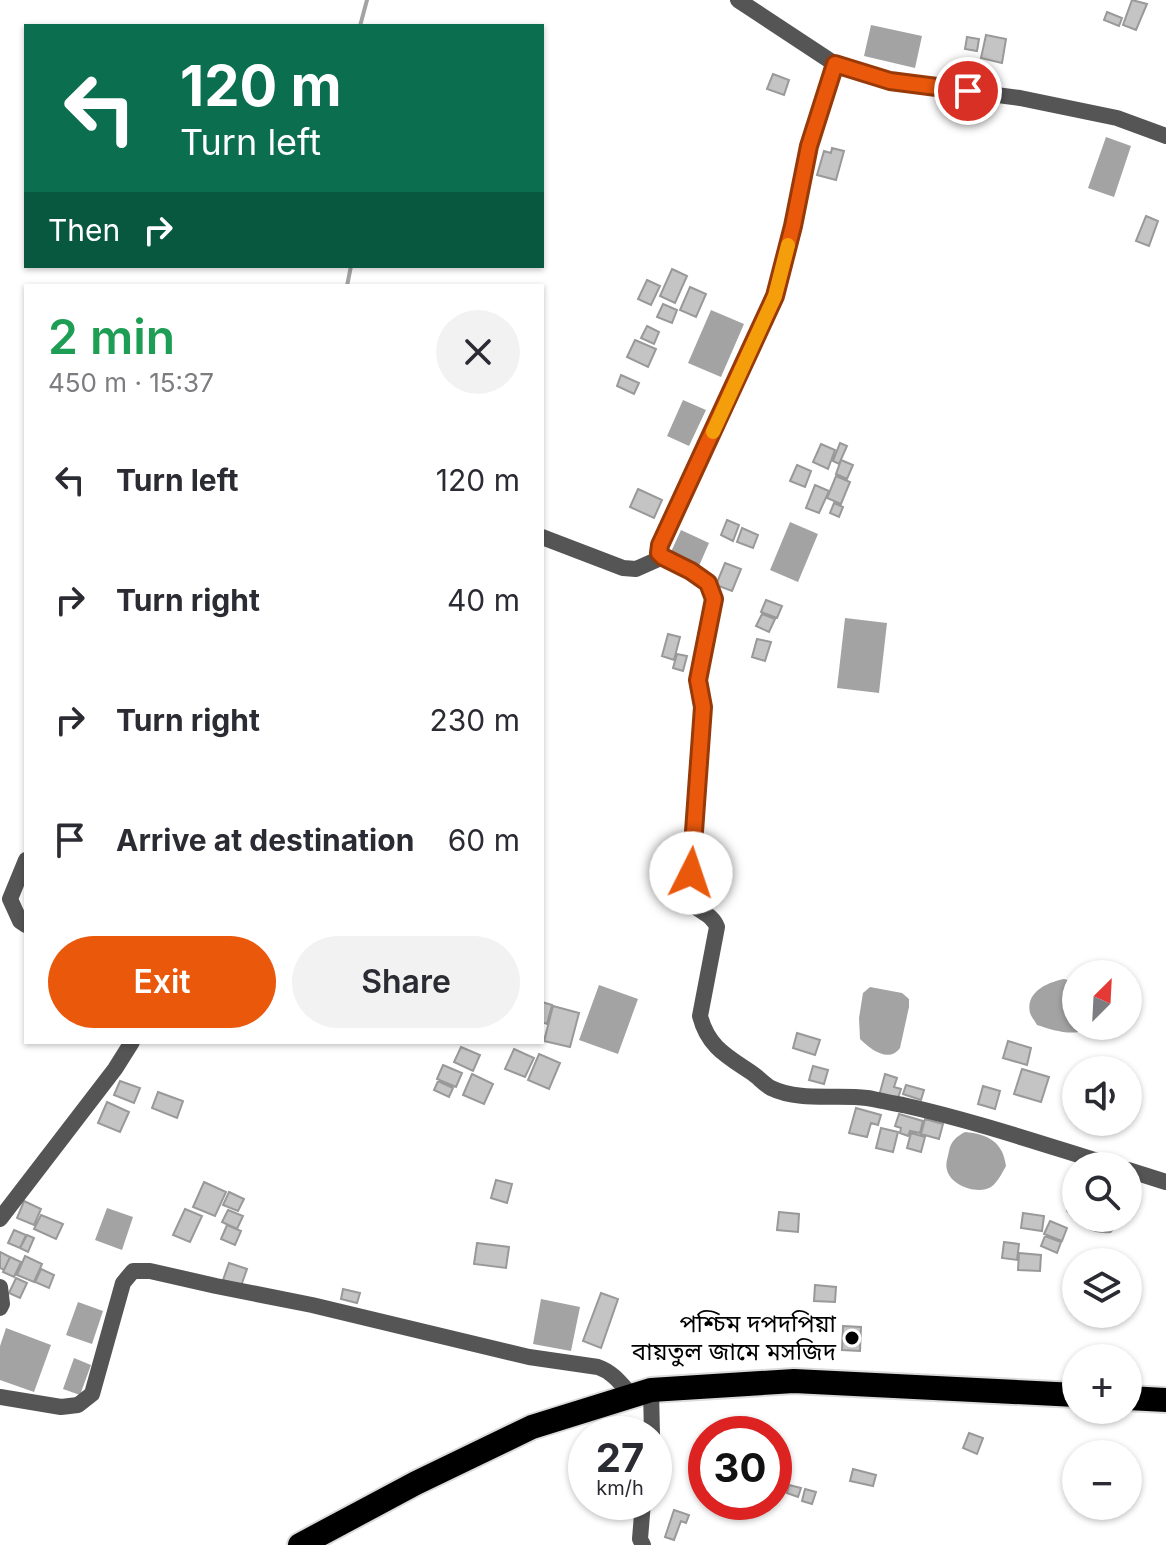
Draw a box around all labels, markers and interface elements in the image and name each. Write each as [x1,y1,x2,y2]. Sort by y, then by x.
text: 120 m [180,52,342,120]
icon: left [48,56,152,160]
pin [934,57,1002,125]
icon: arrive [946,69,990,113]
text: Turn left [180,120,321,164]
icon: right [136,208,180,252]
text: Then [48,212,120,248]
text: 2 min [48,307,175,366]
button: close [436,310,520,394]
text: 450 m · 15:37 [48,367,214,398]
icon: left [48,458,92,502]
text: Turn left [116,462,238,498]
text: 120 m [436,462,520,498]
icon: right [48,578,92,622]
text: Turn right [116,582,260,618]
text: 40 m [447,582,520,618]
icon: right [48,698,92,742]
text: Turn right [116,702,260,738]
text: 230 m [430,702,520,738]
icon: arrive [48,818,92,862]
text: Arrive at destination [116,822,414,858]
text: 60 m [448,822,520,858]
position arrow [649,831,733,915]
button: Exit [48,936,276,1028]
button: Share [292,936,520,1028]
north arrow [1062,960,1142,1040]
map controls [1062,960,1142,1520]
button: sound [1062,1056,1142,1136]
button: search [1062,1152,1142,1232]
button: layers [1062,1248,1142,1328]
place label: পশ্চিম দপদপিয়া বায়তুল জামে মসজিদ [631,1309,837,1367]
marker: পশ্চিম দপদপিয়া বায়তুল জামে মসজিদ [843,1329,861,1347]
button: + [1062,1344,1142,1424]
speed limit sign: 30 [688,1416,792,1520]
text: 27 [596,1433,644,1482]
button: − [1062,1440,1142,1520]
text: km/h [596,1476,644,1500]

